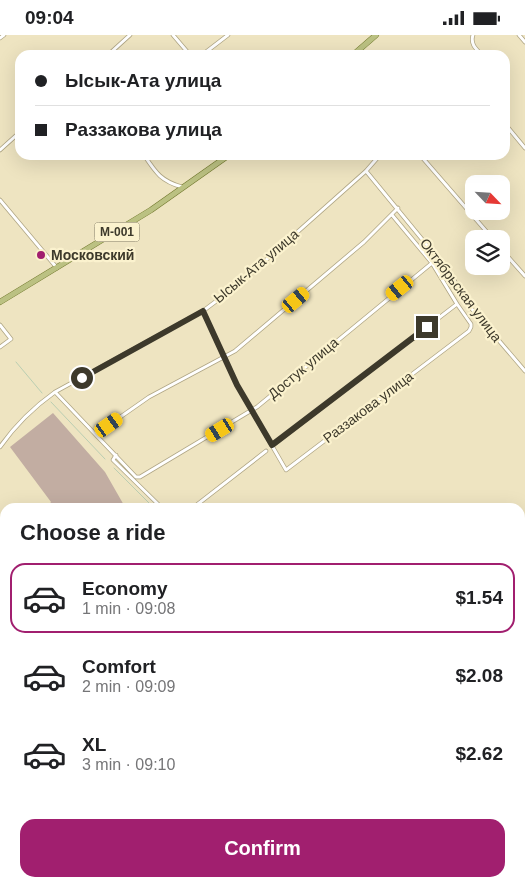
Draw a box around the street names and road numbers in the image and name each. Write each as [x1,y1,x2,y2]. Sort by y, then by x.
road number: М-001 [94,223,140,241]
street label: Ысык-Ата улица [210,226,302,306]
street label: Октябрьская улица [417,235,505,345]
street label: Достук улица [265,334,341,402]
street label: Раззакова улица [320,368,416,446]

